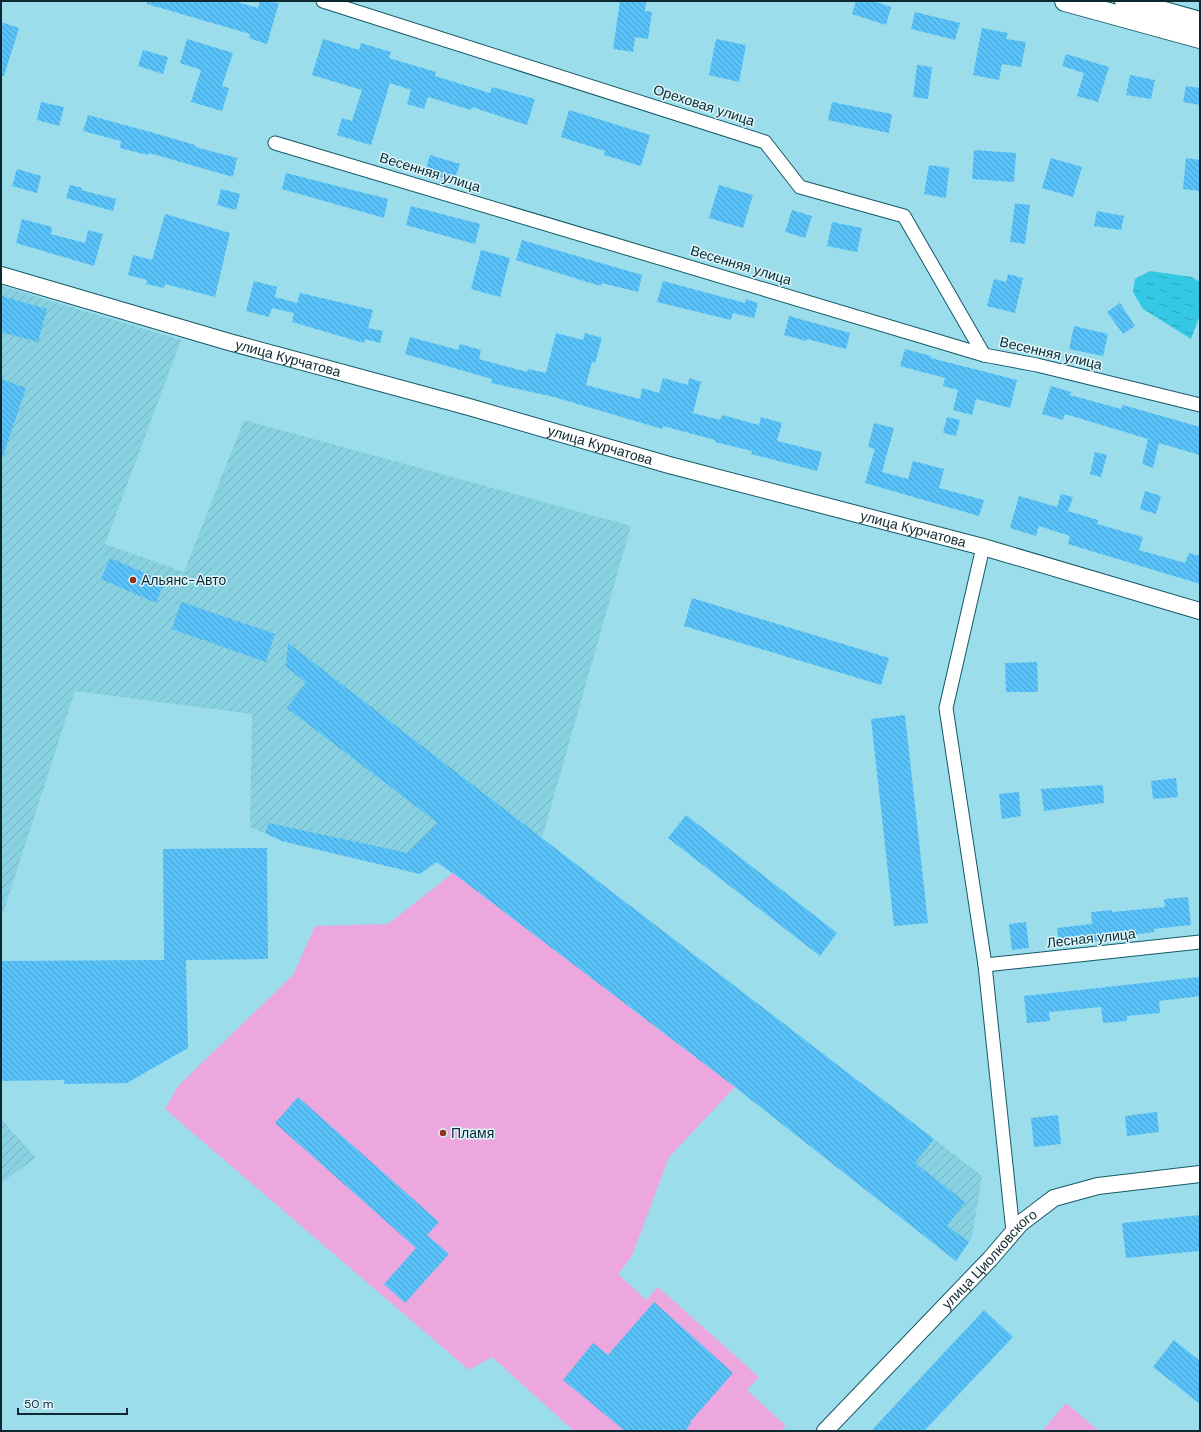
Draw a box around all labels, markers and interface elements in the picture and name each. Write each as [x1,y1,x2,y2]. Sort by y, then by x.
street label: Ореховая улица [651,80,757,130]
street label: Весенняя улица [377,148,483,196]
street label: Весенняя улица [688,241,794,289]
street label: Весенняя улица [998,332,1104,374]
street label: улица Курчатова [233,335,343,381]
street label: улица Курчатова [546,421,655,469]
street label: улица Курчатова [858,506,968,551]
place label: Альянс-Авто [141,571,226,589]
marker: Альянс-Авто [128,575,138,585]
street label: Лесная улица [1046,924,1137,952]
place label: Пламя [451,1124,494,1142]
marker: Пламя [438,1128,448,1138]
street label: улица Циолковского [938,1205,1041,1313]
scale bar [18,1390,127,1416]
text: 50 m [24,1396,53,1412]

